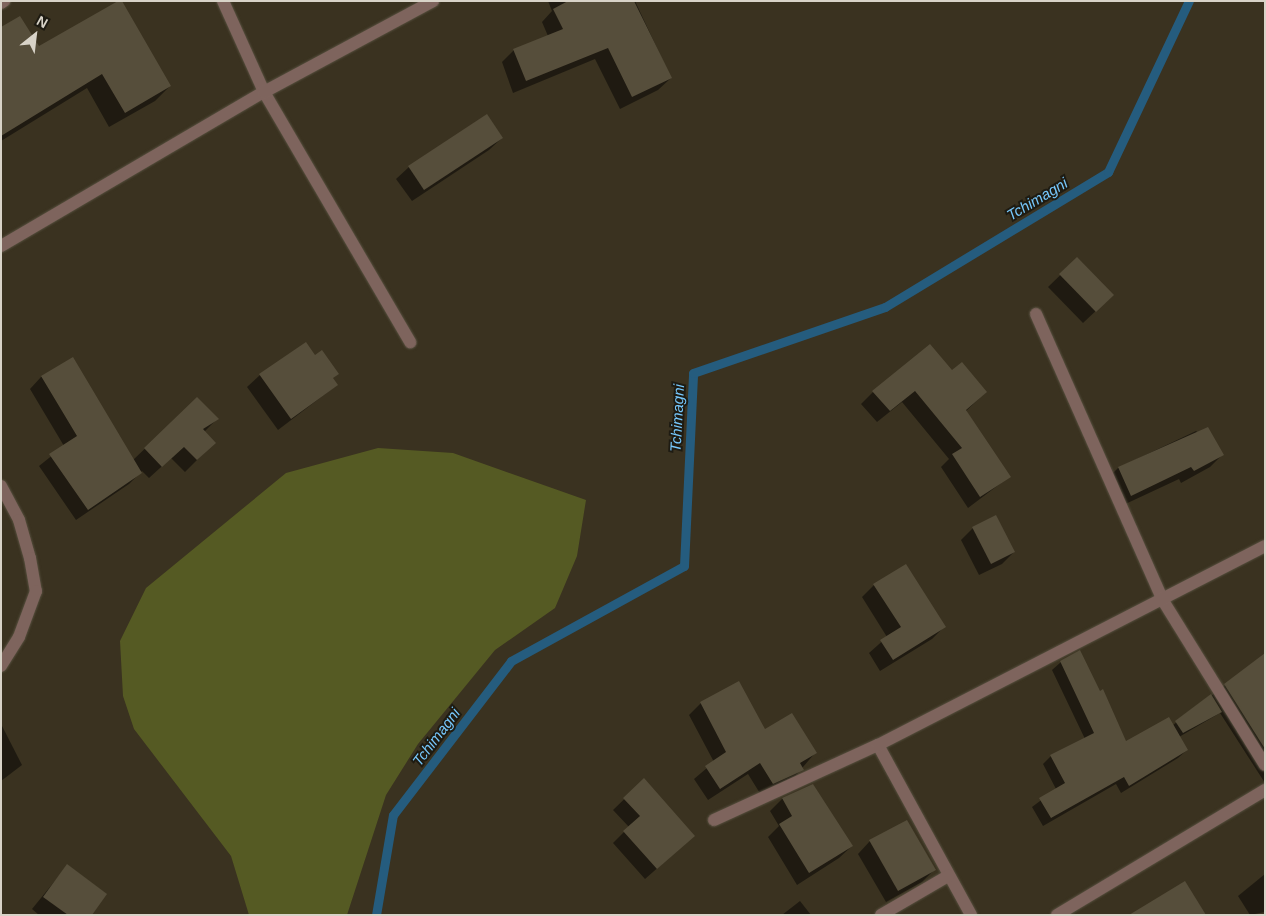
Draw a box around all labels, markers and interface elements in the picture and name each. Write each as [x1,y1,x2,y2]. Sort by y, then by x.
north arrow [10,10,60,60]
text: N [34,12,51,31]
water label: Tchimagni [1003,174,1071,224]
water label: Tchimagni [666,384,688,452]
water label: Tchimagni [408,705,464,769]

